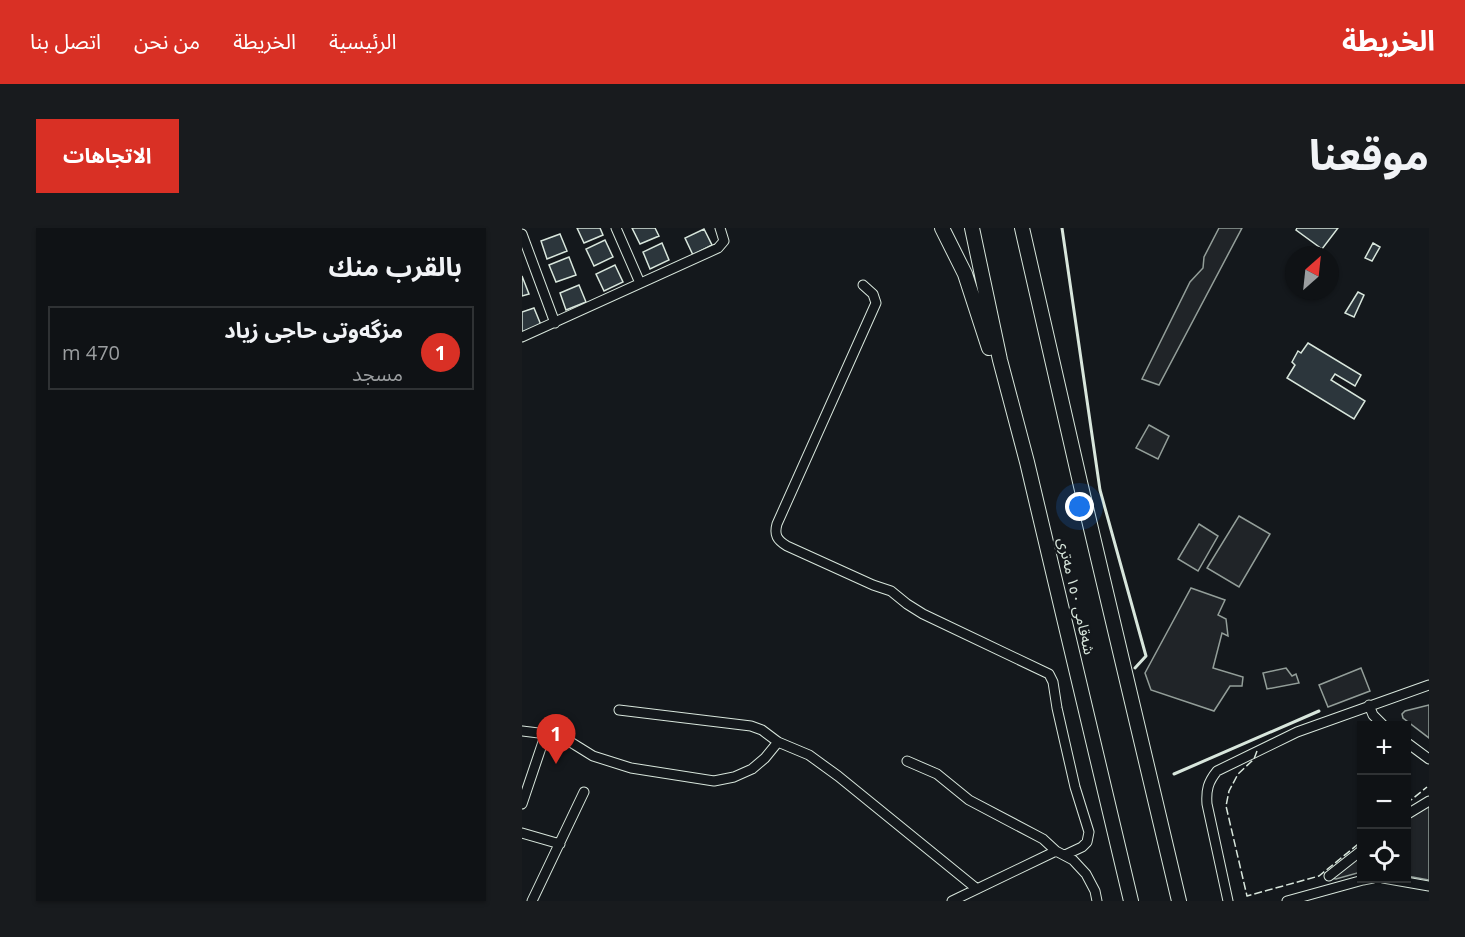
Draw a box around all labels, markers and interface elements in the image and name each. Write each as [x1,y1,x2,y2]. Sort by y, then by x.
text: الخريطة [1342,21,1435,59]
text: اتصل بنا [30,27,101,55]
text: من نحن [134,27,200,55]
text: الخريطة [233,27,296,55]
text: الرئيسية [329,27,397,55]
button: الاتجاهات [36,119,179,193]
text: موقعنا [1309,125,1429,182]
north arrow [1285,246,1339,300]
text: بالقرب منك [328,248,462,284]
text: مزگەوتی حاجی زیاد [224,314,403,344]
text: 470 m [62,339,120,366]
text: 1 [435,339,446,366]
text: مسجد [352,360,403,387]
your location [1065,492,1094,521]
street label: شەقامی ١٥٠ مەتری [1054,535,1100,657]
pin: 1 [537,714,576,764]
map controls [1357,721,1411,883]
button: + [1357,721,1411,775]
button: − [1357,775,1411,829]
button: locate [1357,829,1411,883]

